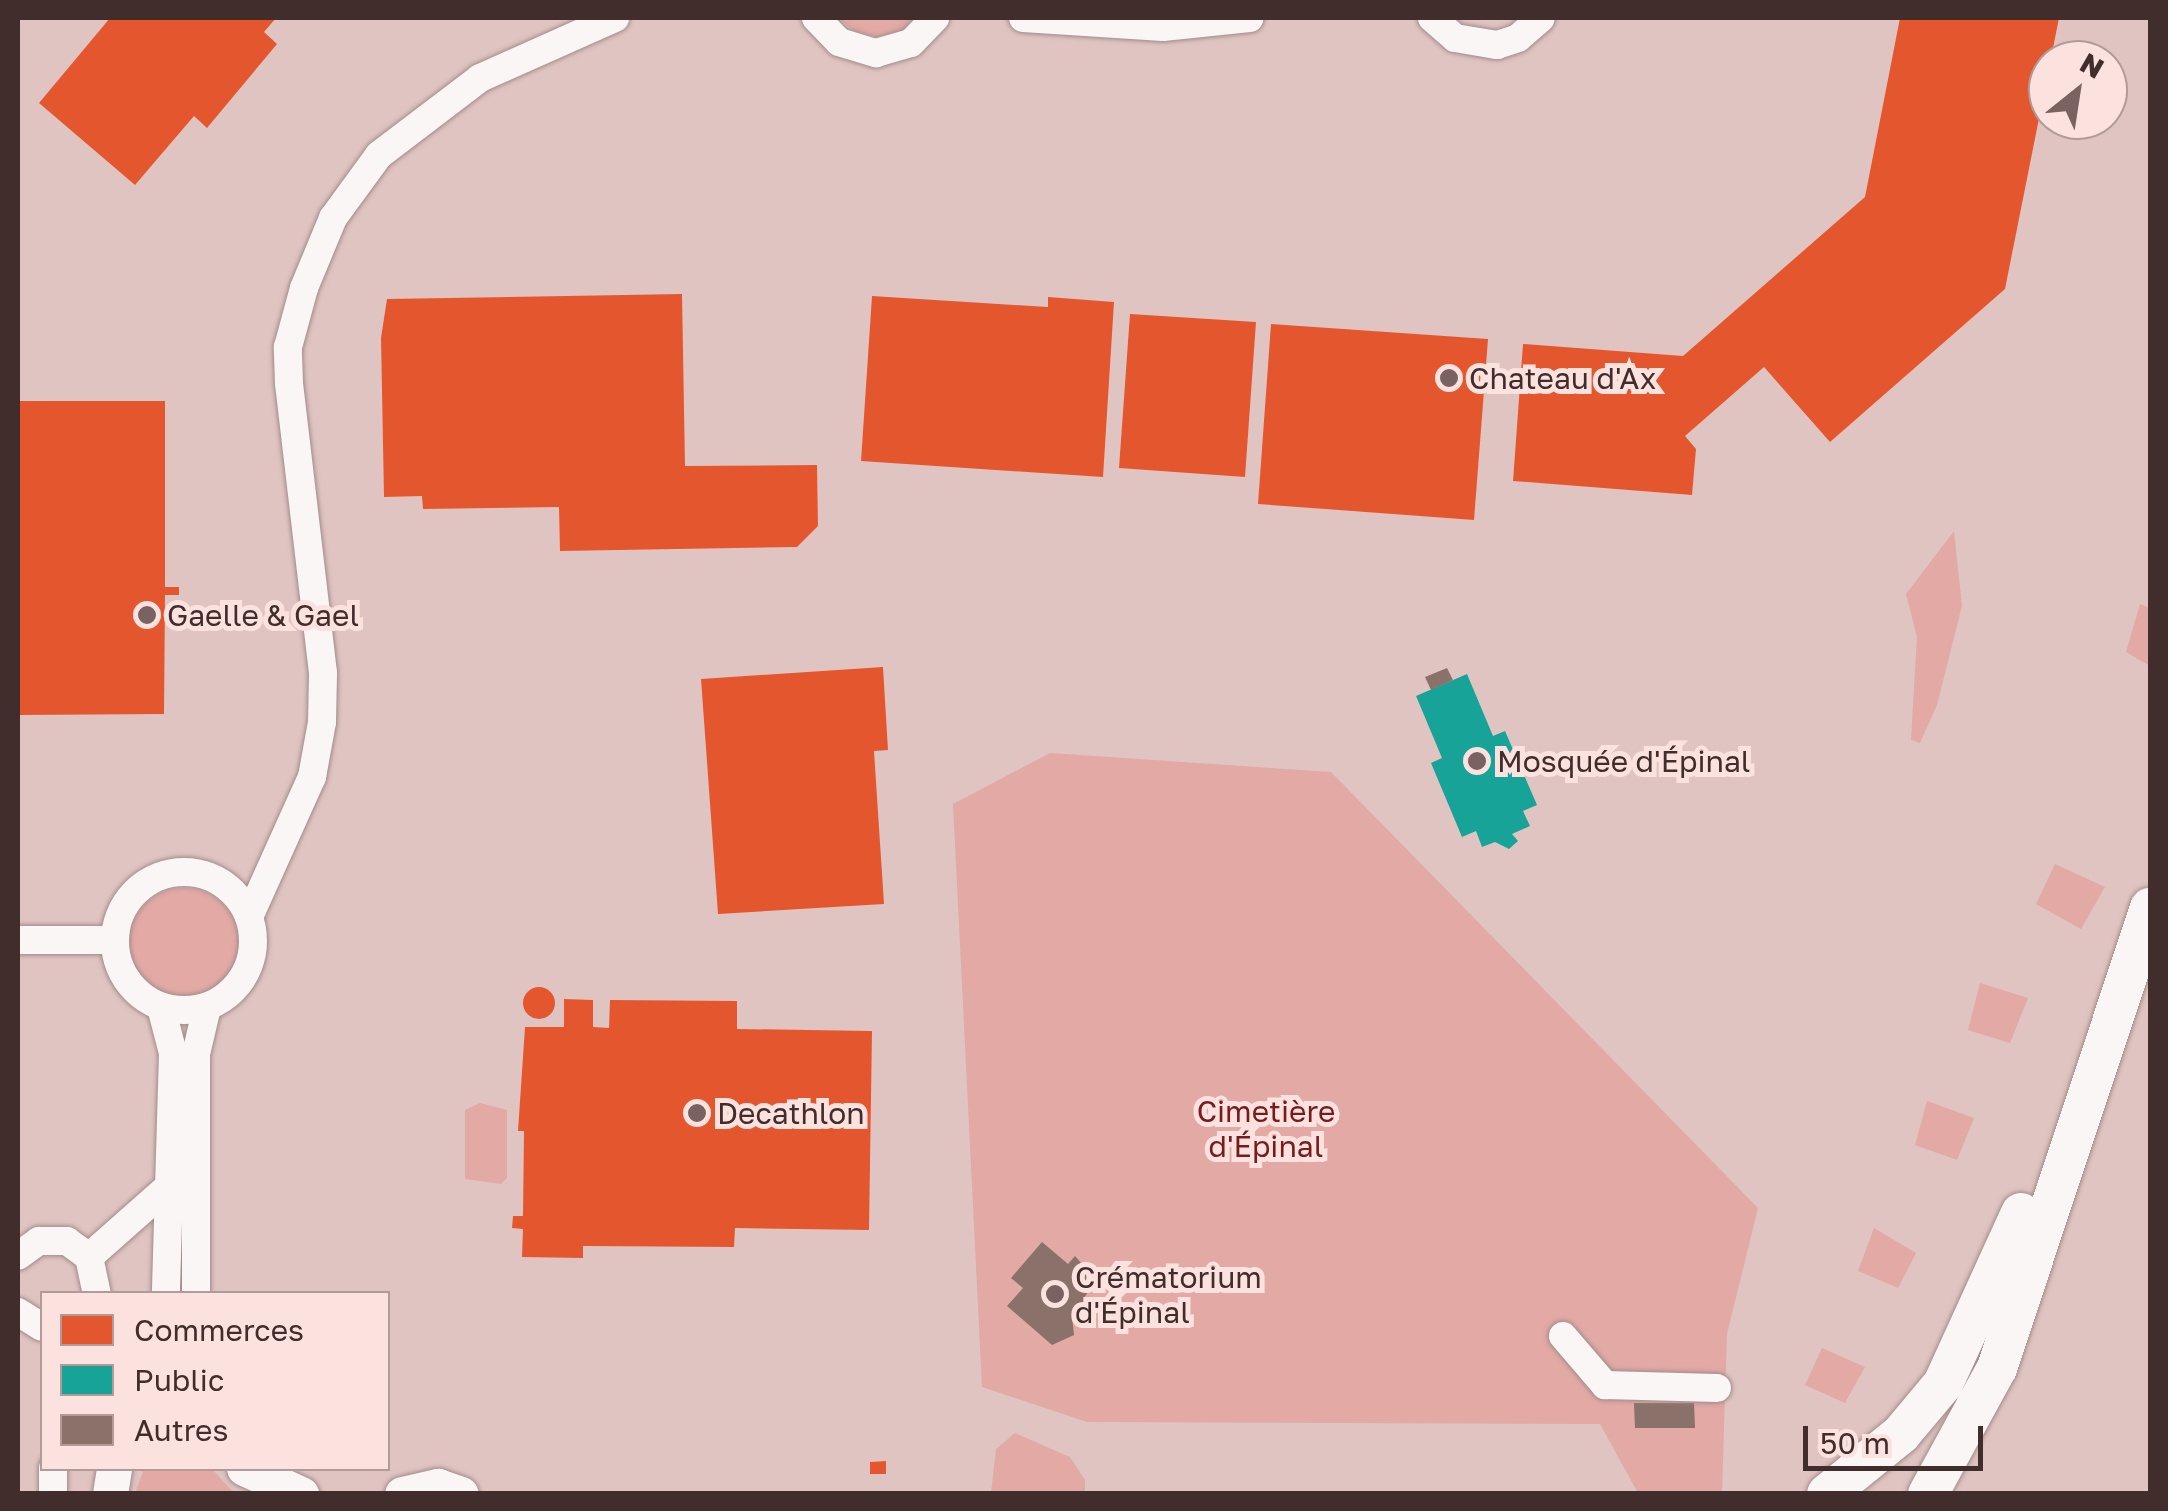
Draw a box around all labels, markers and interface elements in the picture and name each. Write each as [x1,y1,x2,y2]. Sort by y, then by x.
north arrow [2028,40,2128,140]
text: N [2075,46,2110,85]
place label: Chateau d'Ax [1469,360,1656,396]
marker: Chateau d'Ax [1438,367,1460,389]
place label: Gaelle & Gael [167,597,359,633]
marker: Gaelle & Gael [136,604,158,626]
place label: Mosquée d'Épinal [1497,743,1750,779]
marker: Mosquée d'Épinal [1466,750,1488,772]
park label: Cimetière d'Épinal [1197,1093,1335,1164]
place label: Decathlon [717,1095,865,1131]
marker: Decathlon [686,1102,708,1124]
place label: Crématorium d'Épinal [1075,1259,1262,1330]
marker: Crématorium d'Épinal [1044,1283,1066,1305]
legend [40,1291,390,1471]
text: Commerces [134,1312,304,1348]
text: Public [134,1362,224,1398]
scale bar [1808,1406,1988,1468]
text: Autres [134,1412,228,1448]
text: 50 m [1820,1425,1890,1461]

